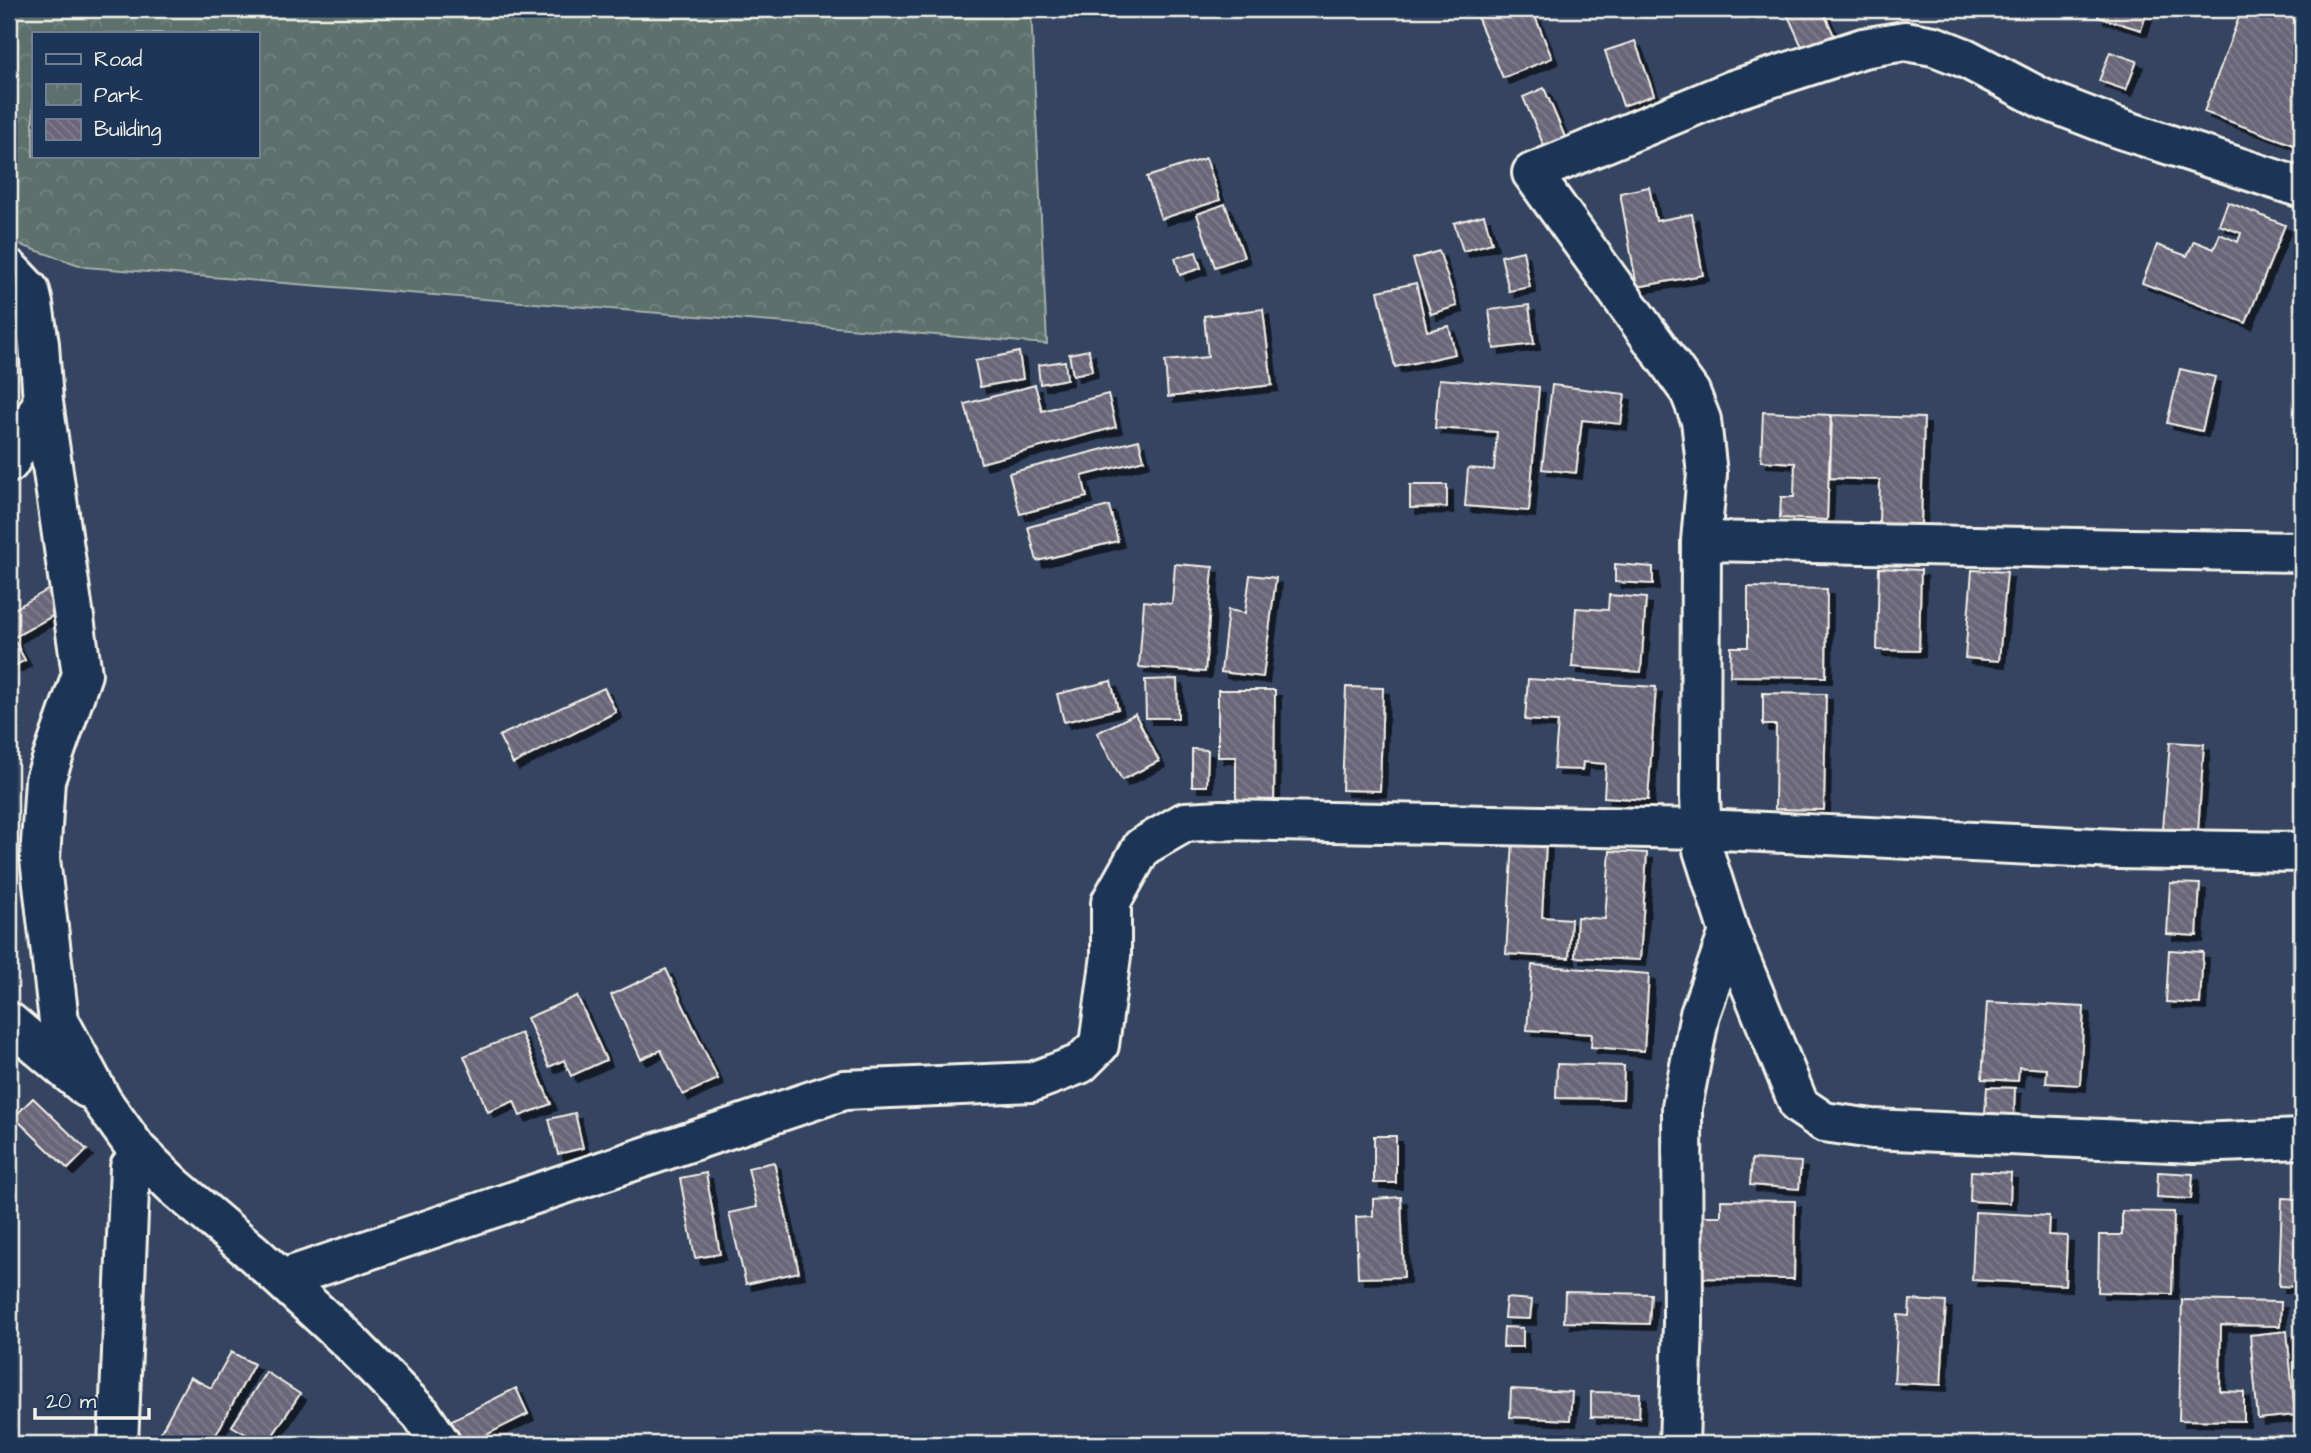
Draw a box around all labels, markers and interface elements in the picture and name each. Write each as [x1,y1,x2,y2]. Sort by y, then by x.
legend [32,32,259,158]
text: Road [94,45,142,74]
text: Park [94,81,143,110]
text: Building [94,115,162,146]
scale bar [35,1376,149,1420]
text: 20 m [46,1387,97,1416]

